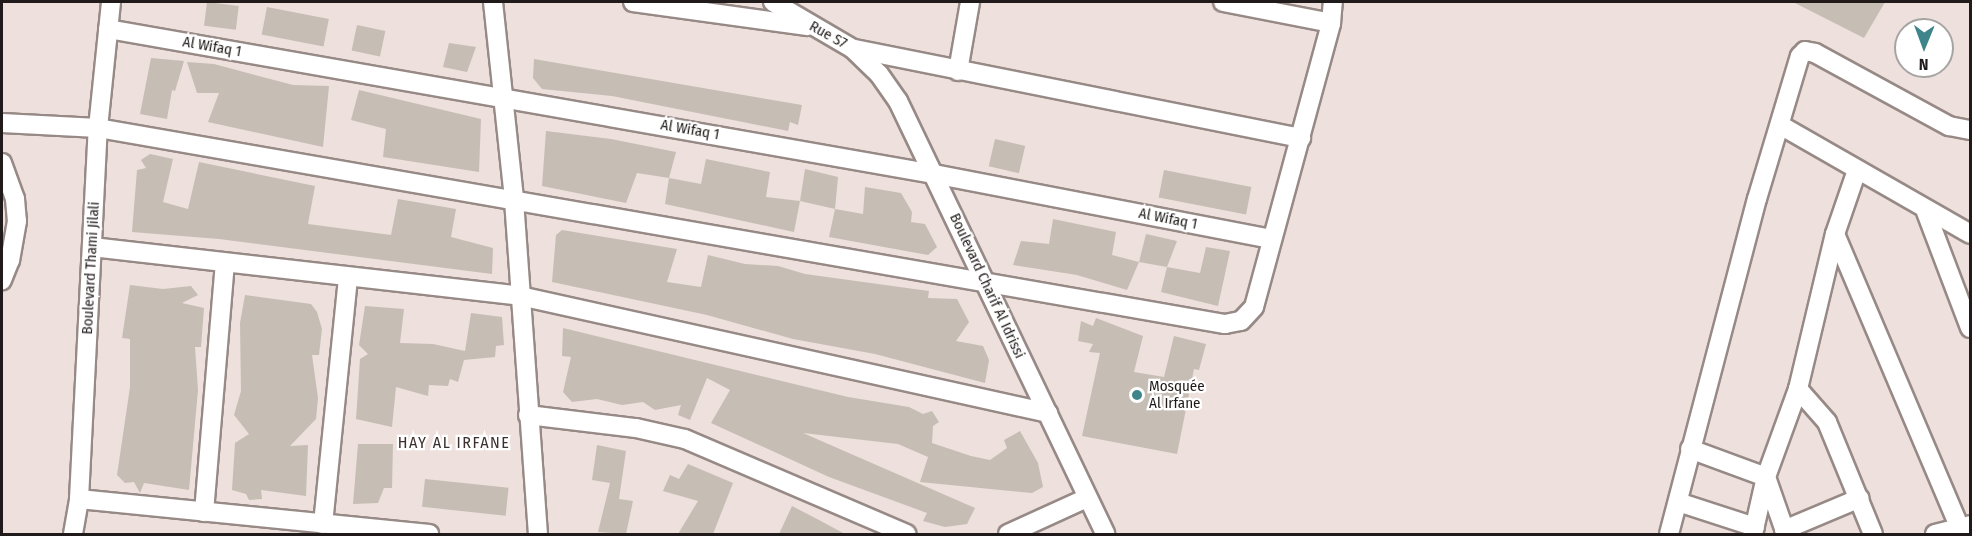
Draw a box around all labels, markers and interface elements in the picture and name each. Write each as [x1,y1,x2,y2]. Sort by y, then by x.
street label: Rue S7 [806,17,850,53]
north arrow [1894,18,1954,78]
street label: Al Wifaq 1 [181,33,243,61]
text: N [1919,55,1929,74]
street label: Al Wifaq 1 [659,116,721,144]
street label: Boulevard Thami Jilali [79,201,103,335]
street label: Al Wifaq 1 [1137,204,1199,234]
street label: Boulevard Charif Al Idrissi [945,211,1029,361]
place label: Mosquée Al Irfane [1149,377,1205,412]
marker: Mosquée Al Irfane [1130,388,1144,402]
district label: HAY AL IRFANE [398,433,510,453]

